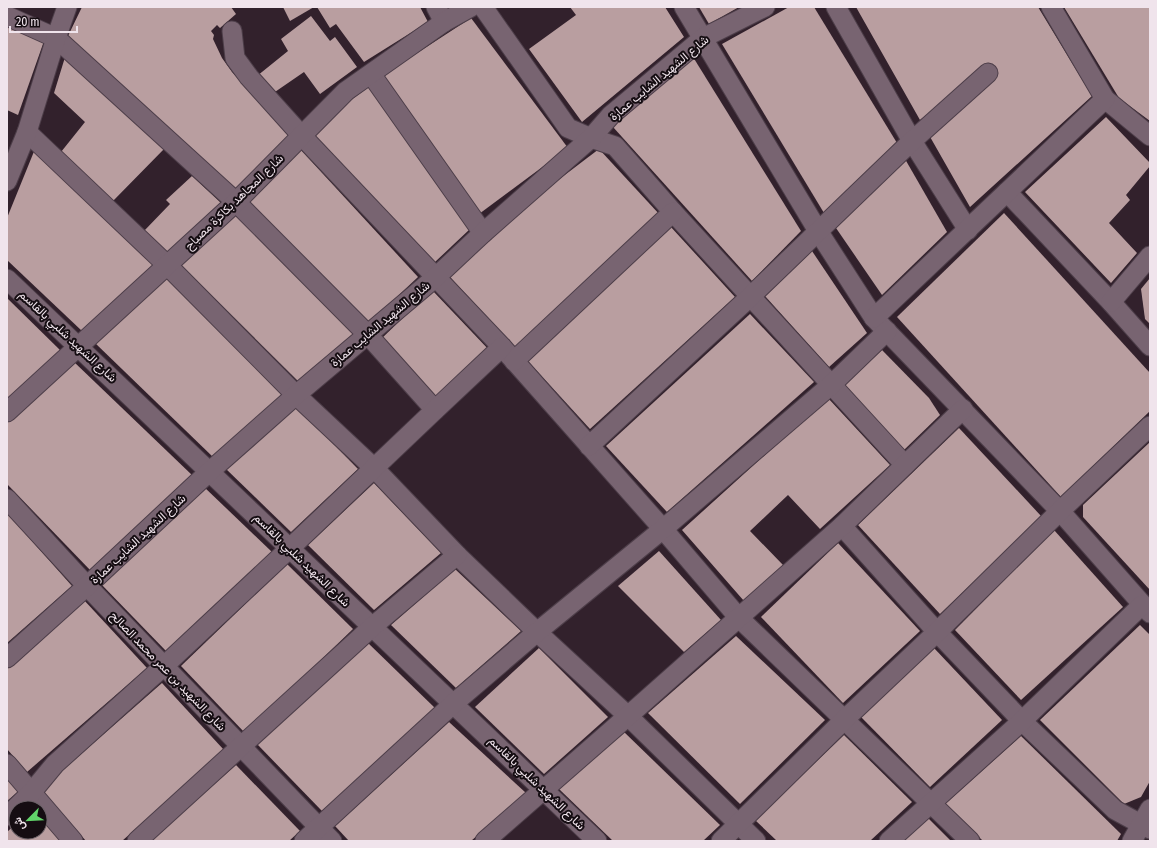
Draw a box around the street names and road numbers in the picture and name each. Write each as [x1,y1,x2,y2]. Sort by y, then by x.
street label: شارع الشهيد الشايب عمارة [607,32,713,125]
street label: شارع المجاهد بكاكرة مصباح [182,151,287,254]
street label: شارع الشهيد الشايب عمارة [328,278,434,371]
street label: شارع الشهيد شلبي بالقاسم [14,287,120,387]
street label: شارع الشهيد الشايب عمارة [87,491,190,588]
street label: شارع الشهيد شلبي بالقاسم [249,510,353,612]
street label: شارع الشهيد بن عمر محمد الصالح [106,608,229,735]
street label: شارع الشهيد شلبي بالقاسم [484,733,588,835]

